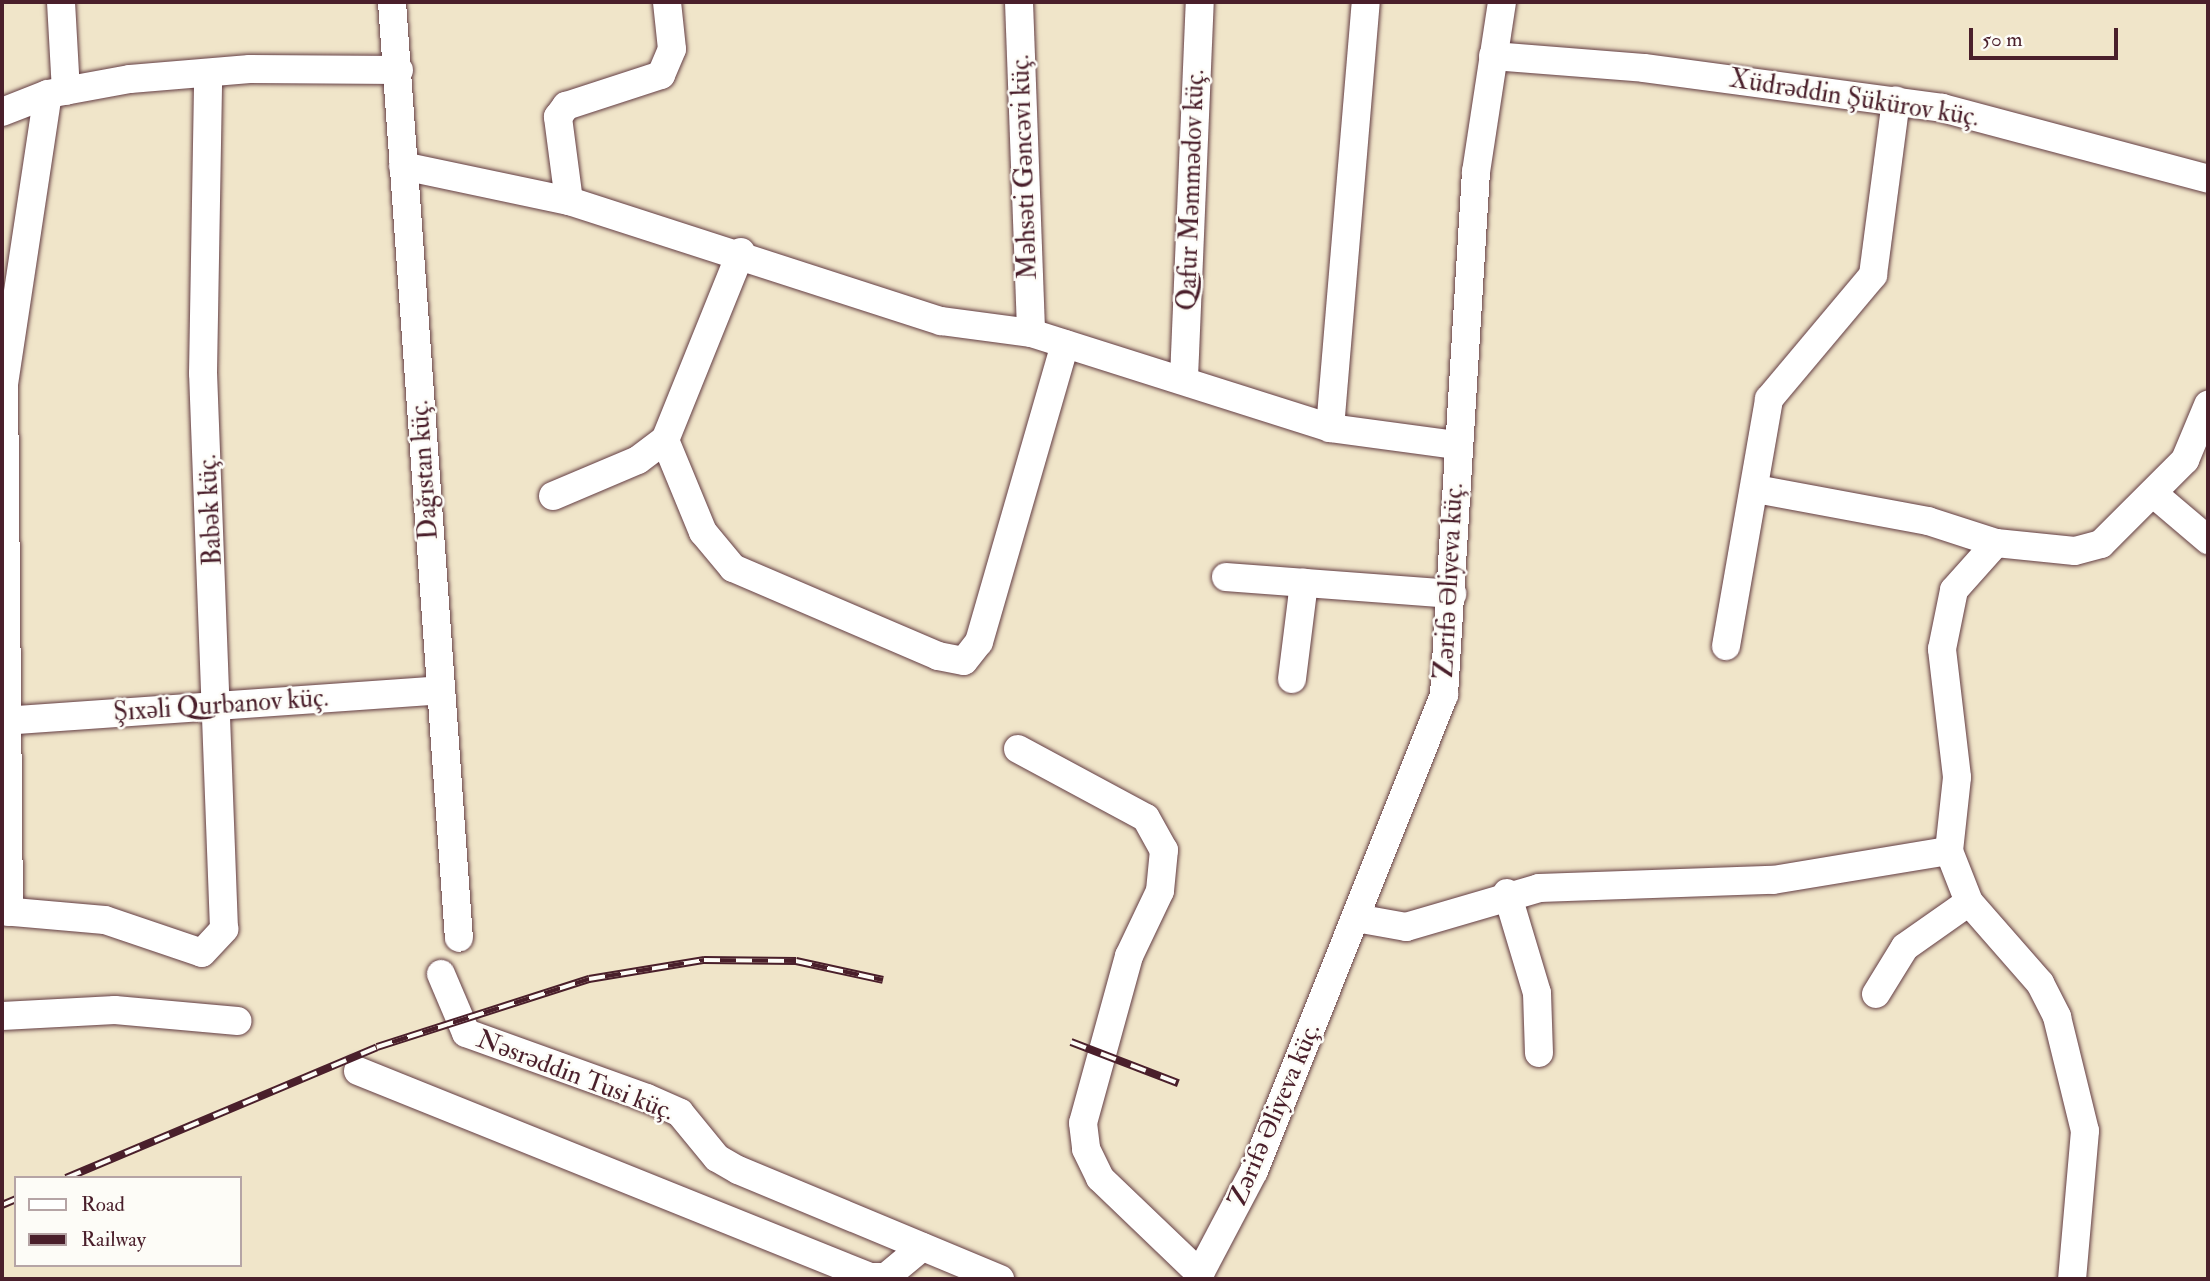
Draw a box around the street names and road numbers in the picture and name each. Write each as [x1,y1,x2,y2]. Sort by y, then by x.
street label: Məhsəti Gəncəvi küç. [1005,54,1045,280]
street label: Xüdrəddin Şükürov küç. [1727,64,1981,134]
street label: Qafur Məmmədov küç. [1172,69,1212,311]
street label: Dağıstan küç. [405,399,445,541]
street label: Babək küç. [193,454,229,566]
street label: Zərifə Əliyeva küç. [1429,482,1471,680]
street label: Şıxəli Qurbanov küç. [112,683,330,729]
street label: Zərifə Əliyeva küç. [1222,1019,1328,1211]
street label: Nəsrəddin Tusi küç. [472,1024,678,1128]

